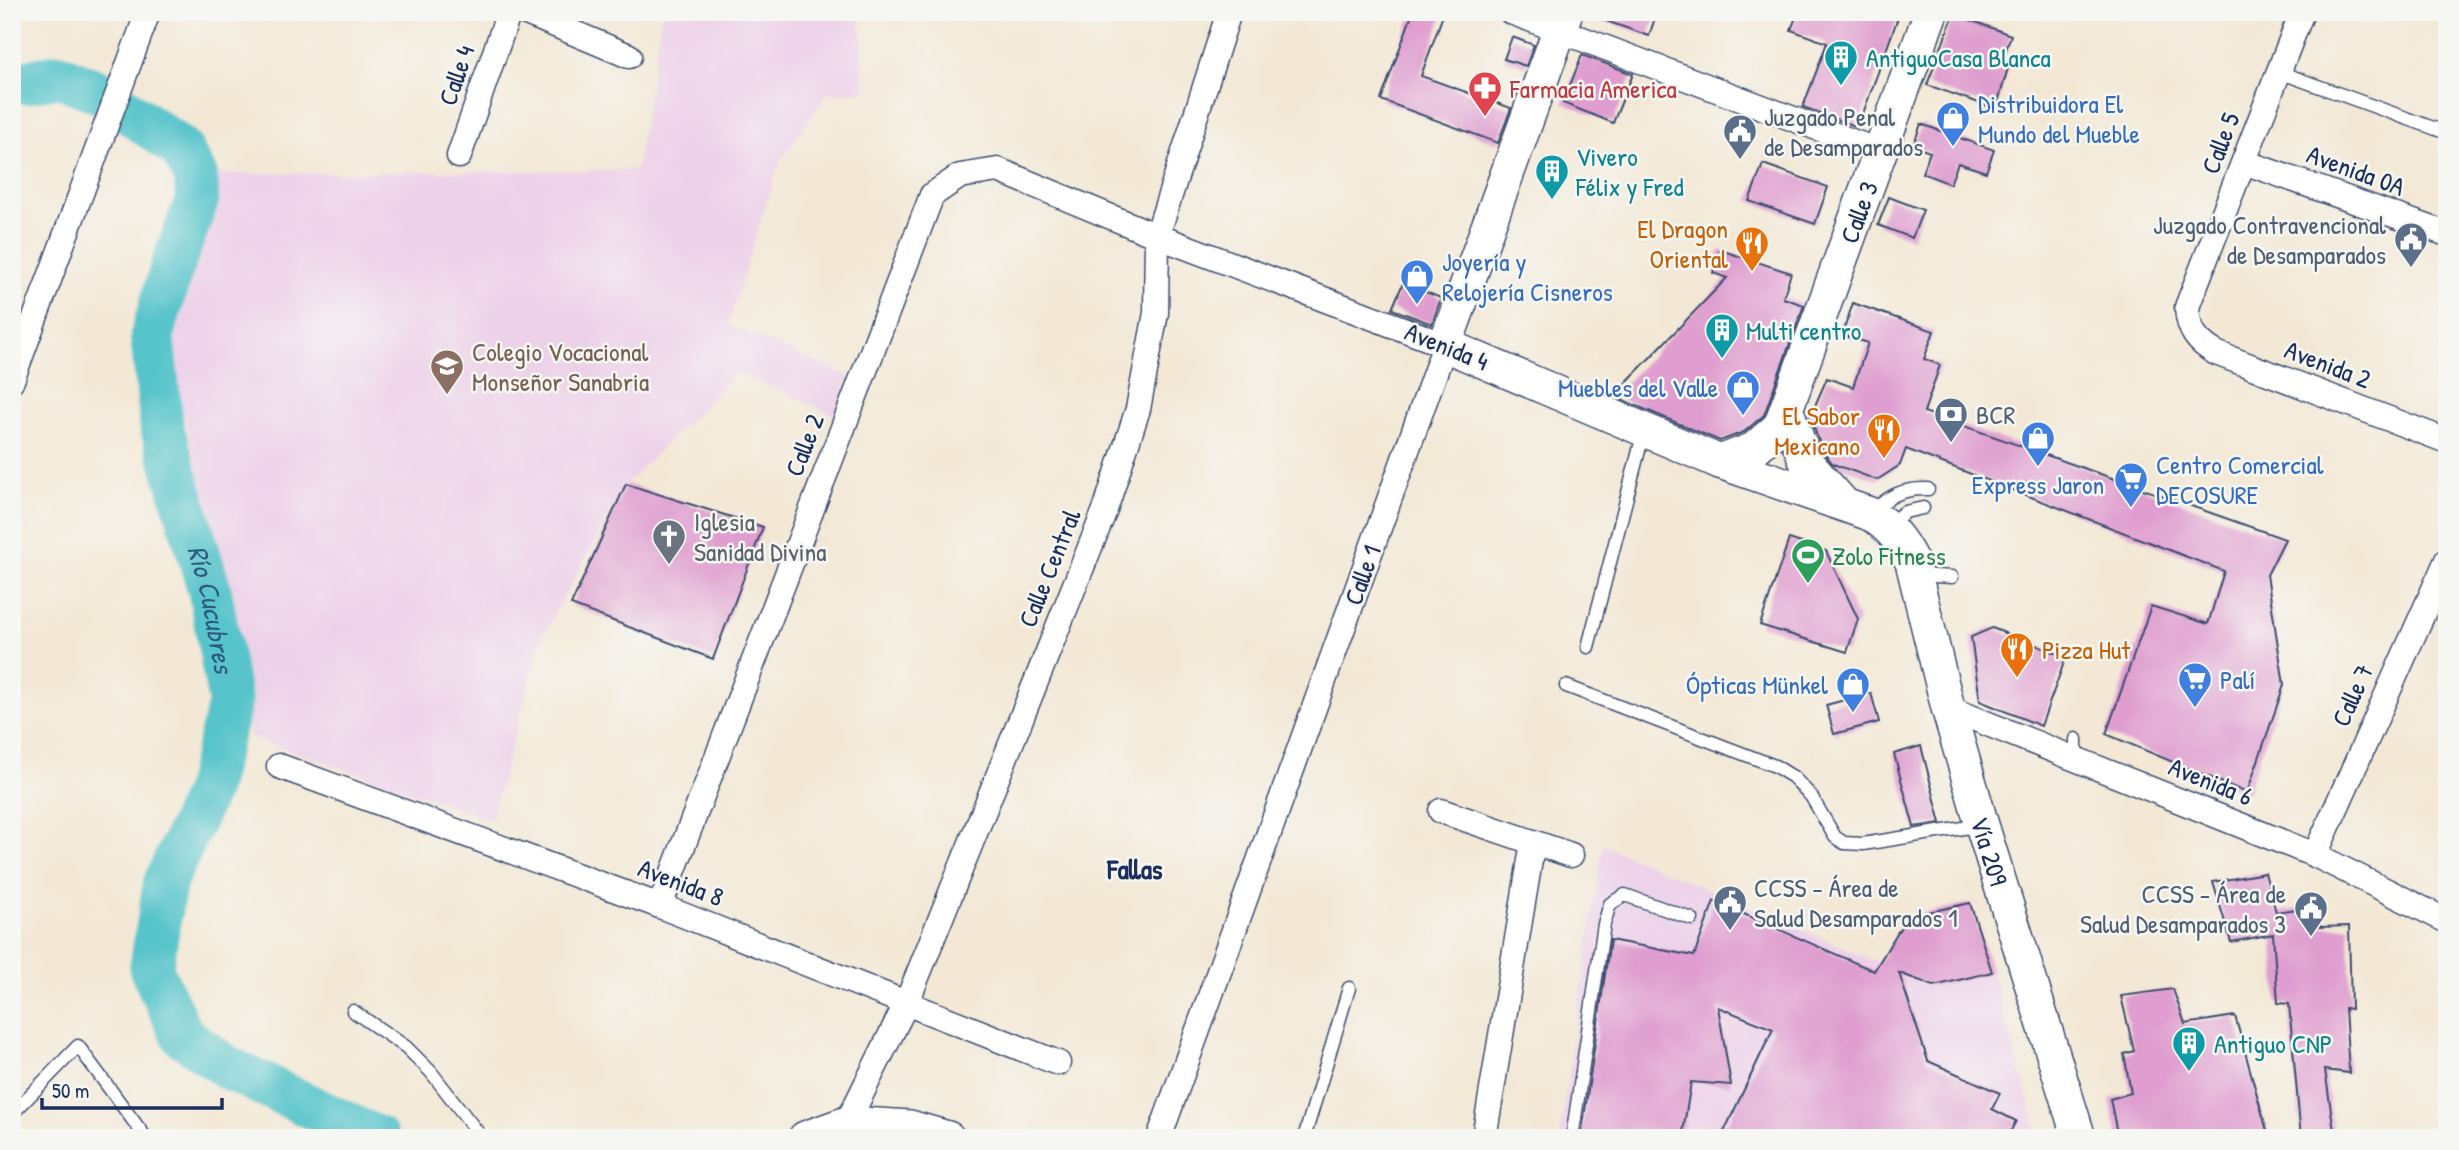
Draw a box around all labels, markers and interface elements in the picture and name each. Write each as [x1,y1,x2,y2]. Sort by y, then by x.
building icon: AntiguoCasa Blanca [1822,38,1860,87]
street label: Calle 4 [429,40,483,110]
place label: AntiguoCasa Blanca [1866,40,2051,75]
pharmacy icon: Farmacia America [1466,69,1504,118]
place label: Farmacia America [1509,71,1677,106]
place label: Distribuidora El Mundo del Mueble [1978,86,2140,151]
place label: Juzgado Penal de Desamparados [1764,99,1923,164]
shop icon: Distribuidora El Mundo del Mueble [1934,99,1972,148]
street label: Calle 5 [2192,107,2248,179]
public building icon: Juzgado Penal de Desamparados [1721,112,1759,161]
street label: Avenida 0A [2302,136,2410,204]
place label: Vivero Félix y Fred [1575,139,1684,204]
building icon: Vivero Félix y Fred [1533,152,1571,201]
street label: Calle 3 [1831,176,1885,248]
place label: Juzgado Contravencional de Desamparados [2153,207,2386,272]
place label: El Dragon Oriental [1637,211,1728,276]
public building icon: Juzgado Contravencional de Desamparados [2392,220,2430,269]
restaurant icon: El Dragon Oriental [1733,224,1771,273]
place label: Joyería y Relojería Cisneros [1442,244,1613,309]
shop icon: Joyería y Relojería Cisneros [1398,257,1436,306]
building icon: Multi centro [1703,311,1741,360]
street label: Avenida 4 [1400,313,1494,379]
place label: Multi centro [1746,313,1861,348]
street label: Avenida 2 [2280,332,2376,396]
place label: Colegio Vocacional Monseñor Sanabria [472,334,649,399]
school or university icon: Colegio Vocacional Monseñor Sanabria [428,347,466,396]
shop icon: Muebles del Valle [1724,368,1762,417]
place label: Muebles del Valle [1558,370,1718,405]
bank icon: BCR [1932,395,1970,444]
place label: BCR [1976,397,2015,432]
place label: El Sabor Mexicano [1774,398,1860,463]
street label: Calle 2 [776,409,832,481]
restaurant icon: El Sabor Mexicano [1865,411,1903,460]
shop icon: Express Jaron [2019,419,2057,468]
place label: Centro Comercial DECOSURE [2156,447,2324,512]
supermarket icon: Centro Comercial DECOSURE [2112,460,2150,509]
place label: Express Jaron [1972,467,2104,502]
place label: Iglesia Sanidad Divina [694,504,827,569]
street label: Calle Central [1009,504,1089,632]
church icon: Iglesia Sanidad Divina [650,517,688,566]
sports icon: Zolo Fitness [1789,536,1827,585]
place label: Zolo Fitness [1832,538,1946,573]
street label: Calle 1 [1335,540,1389,610]
water label: Río Cucubres [178,541,244,678]
restaurant icon: Pizza Hut [1998,630,2036,679]
place label: Pizza Hut [2042,632,2131,667]
street label: Calle 7 [2323,658,2381,732]
supermarket icon: Palí [2176,660,2214,709]
place label: Palí [2220,662,2255,697]
shop icon: Ópticas Münkel [1834,665,1872,714]
place label: Ópticas Münkel [1686,667,1828,702]
street label: Avenida 6 [2164,748,2258,814]
street label: Vía 209 [1963,813,2017,890]
street label: Avenida 8 [633,850,729,914]
district label: Fallas [1106,850,1163,888]
place label: CCSS - Área de Salud Desamparados 1 [1754,870,1958,935]
place label: CCSS - Área de Salud Desamparados 3 [2080,876,2286,941]
public building icon: CCSS - Área de Salud Desamparados 1 [1711,883,1749,932]
public building icon: CCSS - Área de Salud Desamparados 3 [2292,889,2330,938]
building icon: Antiguo CNP [2170,1024,2208,1073]
place label: Antiguo CNP [2214,1026,2332,1061]
scale bar [42,1066,222,1110]
text: 50 m [52,1076,89,1105]

